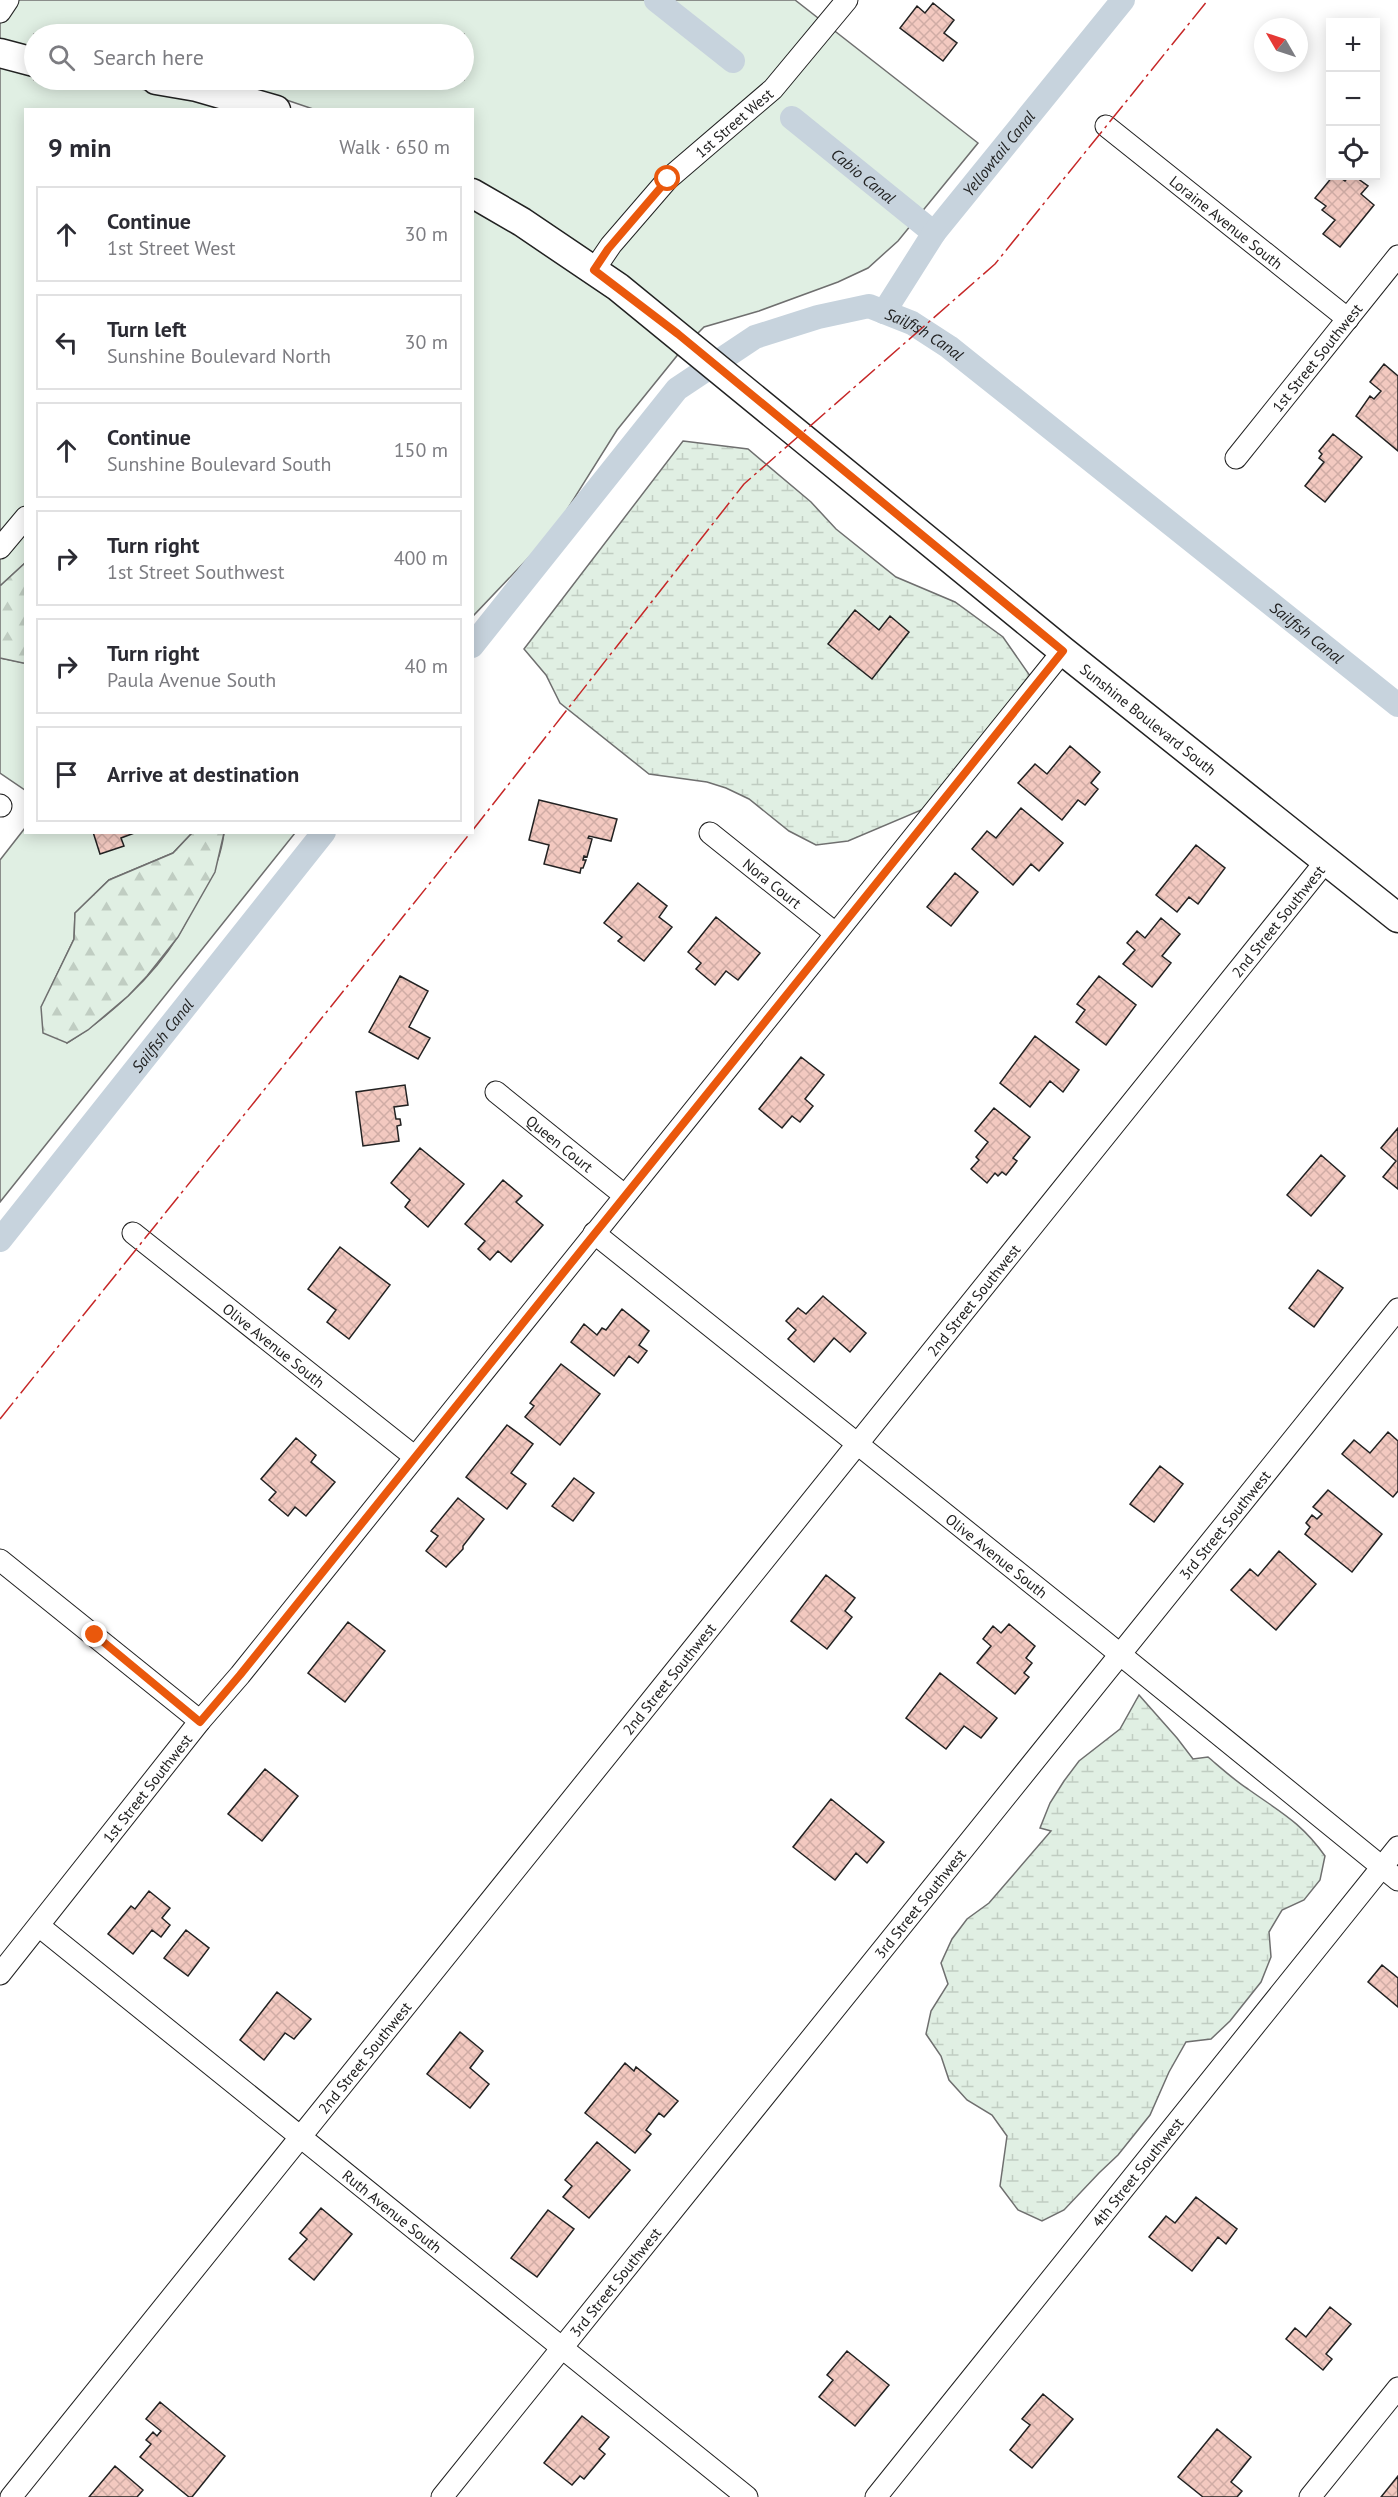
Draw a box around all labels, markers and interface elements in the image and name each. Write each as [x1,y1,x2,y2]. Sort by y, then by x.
north arrow [1254,18,1308,72]
map controls [1326,18,1380,180]
button: + [1326,18,1380,72]
search box [24,24,474,90]
icon: search [45,41,78,74]
text: Search here [93,43,204,71]
button: − [1326,72,1380,126]
street label: 1st Street West [691,84,777,161]
water label: Yellowtail Canal [958,106,1040,200]
button: locate [1326,126,1380,180]
text: 9 min [48,131,111,164]
text: Walk · 650 m [339,134,450,160]
water label: Cabio Canal [827,144,900,208]
route start [654,165,680,191]
street label: Loraine Avenue South [1166,171,1287,273]
text: Continue [107,207,191,235]
icon: ahead [50,218,83,251]
text: 30 m [405,221,448,247]
text: 1st Street West [107,235,236,261]
street label: 1st Street Southwest [1268,299,1366,415]
water label: Sailfish Canal [882,303,968,365]
text: Turn left [107,315,187,343]
icon: left [50,326,83,359]
text: 30 m [405,329,448,355]
text: Sunshine Boulevard North [107,343,331,369]
text: Continue [107,423,191,451]
icon: ahead [50,434,83,467]
text: 150 m [394,437,448,463]
text: Sunshine Boulevard South [107,451,332,477]
text: Turn right [107,531,199,559]
icon: right [50,542,83,575]
text: 400 m [394,545,448,571]
text: 1st Street Southwest [107,559,285,585]
water label: Sailfish Canal [1266,597,1348,668]
text: Turn right [107,639,199,667]
icon: right [50,650,83,683]
text: 40 m [405,653,448,679]
street label: Sunshine Boulevard South [1077,659,1220,779]
text: Paula Avenue South [107,667,276,693]
icon: arrive [50,758,83,791]
text: Arrive at destination [107,760,299,788]
street label: Nora Court [739,854,806,912]
street label: 2nd Street Southwest [1227,861,1328,981]
water label: Sailfish Canal [127,994,198,1076]
street label: Queen Court [523,1111,597,1176]
street label: 2nd Street Southwest [923,1240,1024,1360]
street label: Olive Avenue South [219,1299,329,1391]
street label: 3rd Street Southwest [1175,1466,1274,1583]
street label: Olive Avenue South [942,1509,1052,1602]
street label: 2nd Street Southwest [618,1619,720,1738]
route end [81,1621,107,1647]
street label: 1st Street Southwest [98,1730,196,1846]
street label: 3rd Street Southwest [870,1845,969,1962]
street label: 2nd Street Southwest [314,1998,415,2117]
street label: 4th Street Southwest [1087,2113,1187,2231]
street label: Ruth Avenue South [339,2165,446,2257]
street label: 3rd Street Southwest [565,2223,665,2341]

